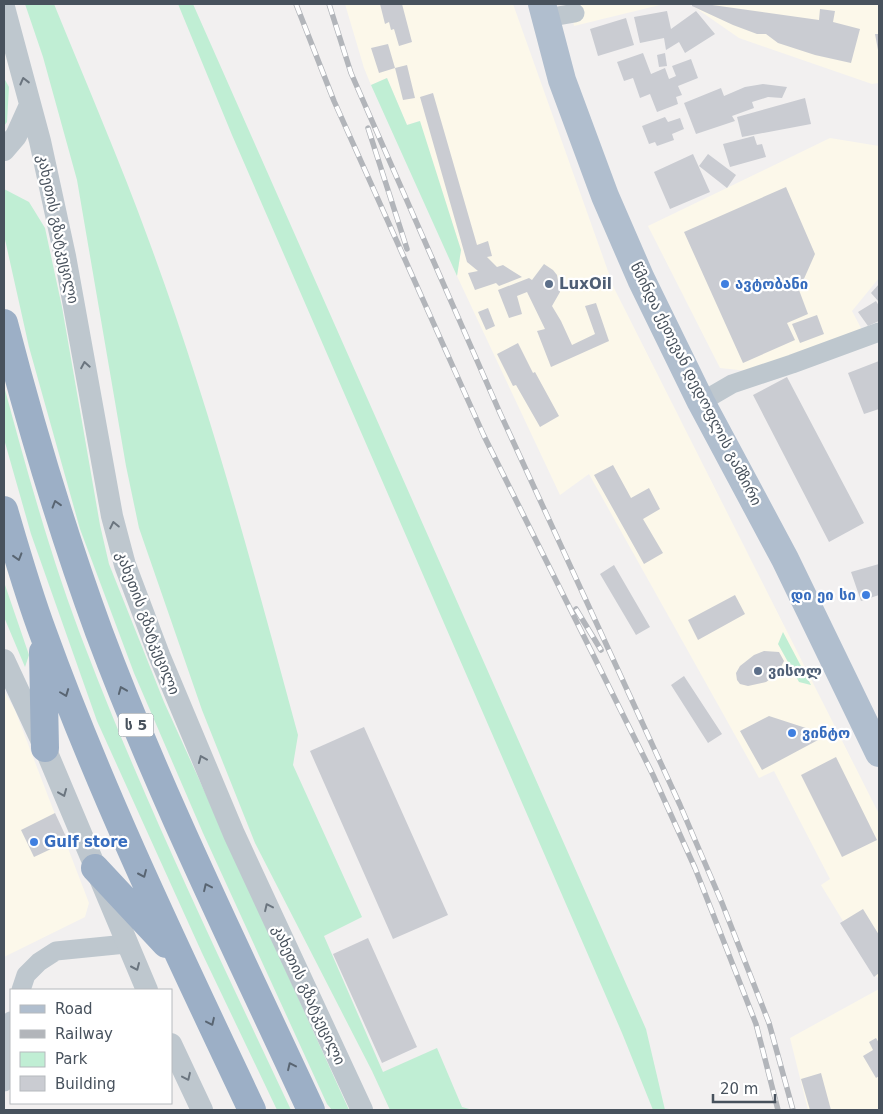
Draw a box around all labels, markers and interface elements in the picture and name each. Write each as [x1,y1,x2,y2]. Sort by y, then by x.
one-way arrow [19,77,30,86]
street label: კახეთის გზატკეცილი [33,153,83,305]
street label: წმინდა ქეთევან დედოფლის გამზირი [627,259,766,509]
place label: LuxOil [559,275,612,293]
place label: ავტობანი [735,275,808,293]
marker: LuxOil [543,278,555,290]
marker: ავტობანი [719,278,731,290]
one-way arrow [80,361,90,370]
one-way arrow [52,500,62,508]
one-way arrow [109,521,120,530]
street label: კახეთის გზატკეცილი [112,549,184,697]
one-way arrow [13,552,23,560]
place label: დი ეი სი [791,586,856,604]
marker: დი ეი სი [860,589,872,601]
place label: ვისოლ [768,662,822,680]
marker: ვისოლ [752,665,764,677]
one-way arrow [118,686,128,695]
one-way arrow [59,688,70,697]
road number: ს 5 [118,714,154,736]
place label: ვინტო [802,724,850,742]
marker: ვინტო [786,727,798,739]
one-way arrow [198,755,209,764]
one-way arrow [57,788,68,797]
place label: Gulf store [44,833,128,851]
marker: Gulf store [28,836,40,848]
one-way arrow [137,869,148,878]
one-way arrow [203,883,214,892]
one-way arrow [264,903,274,912]
street label: კახეთის გზატკეცილი [269,922,349,1068]
one-way arrow [130,962,141,971]
legend [10,989,172,1104]
text: Road [55,1000,93,1018]
one-way arrow [205,1017,215,1026]
text: Railway [55,1025,113,1043]
text: Park [55,1050,88,1068]
one-way arrow [286,1062,297,1071]
one-way arrow [180,1072,191,1081]
scale bar [713,1072,776,1104]
text: Building [55,1075,116,1093]
text: 20 m [720,1080,758,1098]

